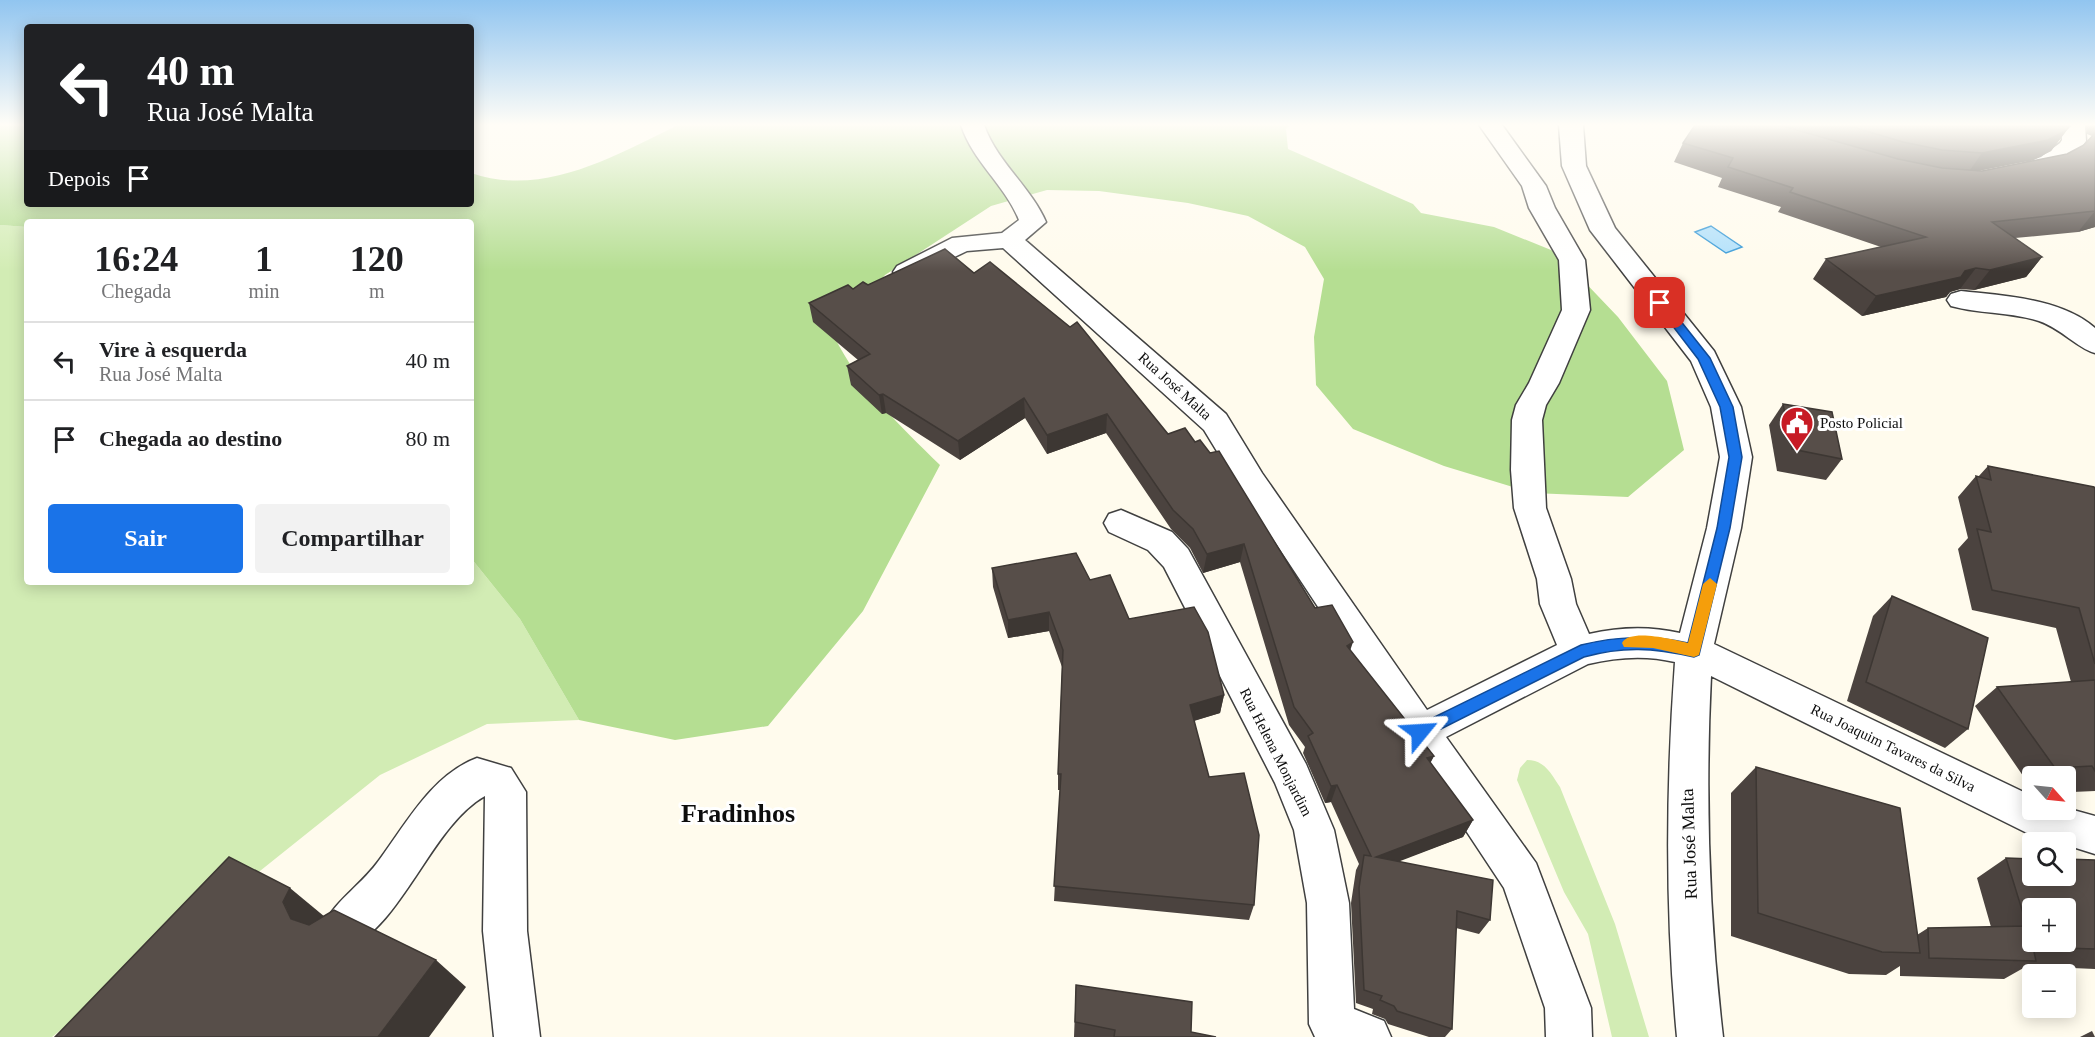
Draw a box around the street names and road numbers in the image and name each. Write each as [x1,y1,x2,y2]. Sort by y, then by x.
street label: Rua José Malta [1135,349,1215,423]
street label: Rua Helena Monjardim [1237,685,1315,819]
street label: Rua Joaquim Tavares da Silva [1808,701,1978,795]
street label: Rua José Malta [1677,788,1701,900]

